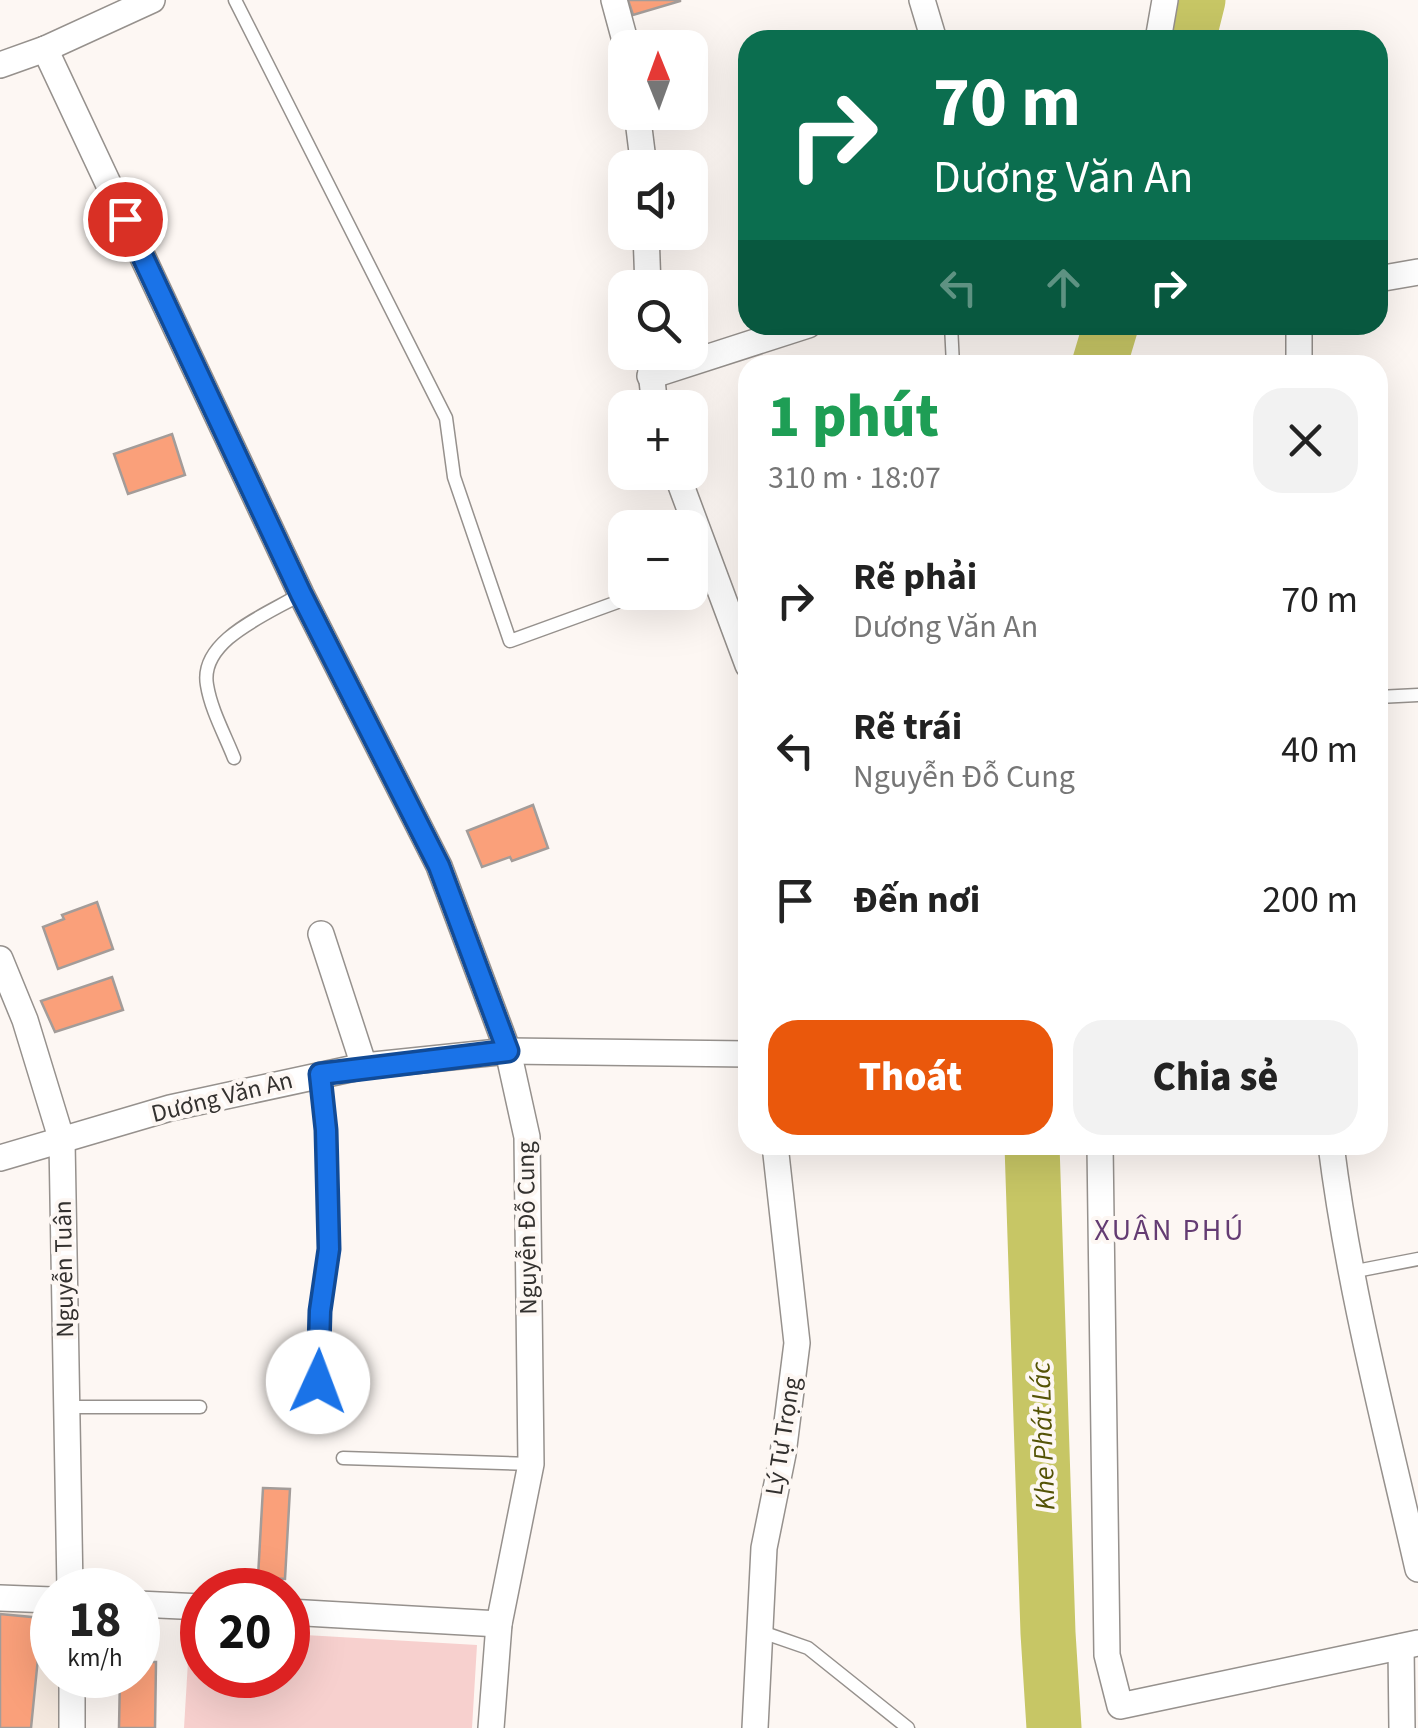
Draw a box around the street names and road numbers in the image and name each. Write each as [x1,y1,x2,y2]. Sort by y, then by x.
street label: Dương Văn An [147,1062,297,1132]
street label: Nguyễn Đỗ Cung [507,1141,547,1315]
street label: Nguyễn Tuân [45,1200,83,1338]
street label: Lý Tự Trọng [756,1374,810,1498]

